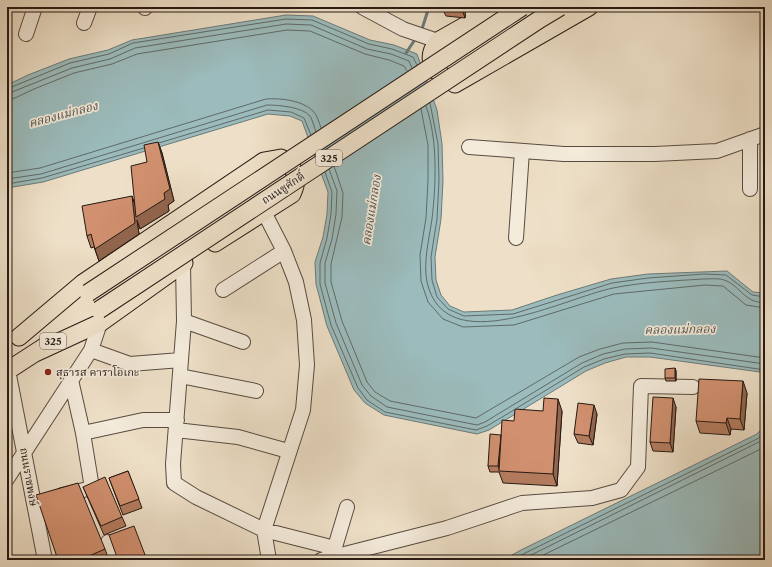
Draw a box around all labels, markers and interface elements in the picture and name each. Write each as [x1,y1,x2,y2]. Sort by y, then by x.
water label: คลองแม่กลอง [27,97,100,130]
road number: 325 [316,150,342,166]
street label: ถนนชูศักดิ์ [258,168,308,207]
water label: คลองแม่กลอง [358,173,384,246]
water label: คลองแม่กลอง [644,321,717,337]
road number: 325 [40,333,66,349]
place label: สุธารส คาราโอเกะ [56,365,139,380]
marker: สุธารส คาราโอเกะ [43,367,53,377]
street label: ถนนราชพงษ์ [17,446,41,508]

